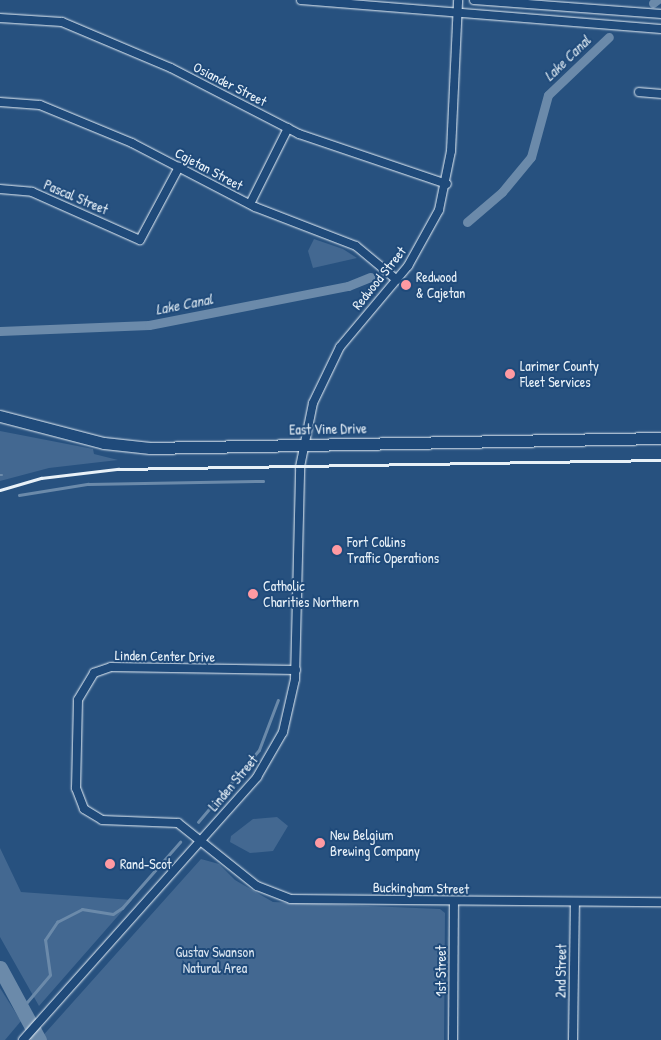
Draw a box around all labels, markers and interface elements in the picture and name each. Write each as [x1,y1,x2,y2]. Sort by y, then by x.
water label: Lake Canal [540,31,594,85]
street label: Osiander Street [190,58,270,110]
street label: Cajetan Street [172,144,246,194]
street label: Pascal Street [41,176,111,218]
street label: Redwood Street [348,243,410,313]
place label: Redwood & Cajetan [416,269,465,302]
marker: Redwood & Cajetan [400,279,412,291]
water label: Lake Canal [154,290,214,318]
place label: Larimer County Fleet Services [520,358,599,391]
marker: Larimer County Fleet Services [504,368,516,380]
street label: East Vine Drive [289,420,367,438]
place label: Fort Collins Traffic Operations [347,534,439,566]
marker: Fort Collins Traffic Operations [331,544,343,556]
place label: Catholic Charities Northern [263,578,359,610]
marker: Catholic Charities Northern [247,588,259,600]
street label: Linden Center Drive [115,647,215,665]
street label: Linden Street [205,752,261,814]
place label: New Belgium Brewing Company [330,827,420,860]
marker: New Belgium Brewing Company [314,837,326,849]
place label: Rand-Scot [120,856,172,872]
marker: Rand-Scot [104,858,116,870]
street label: Buckingham Street [373,879,469,897]
park label: Gustav Swanson Natural Area [176,944,254,976]
street label: 2nd Street [552,944,570,998]
street label: 1st Street [433,945,449,997]

